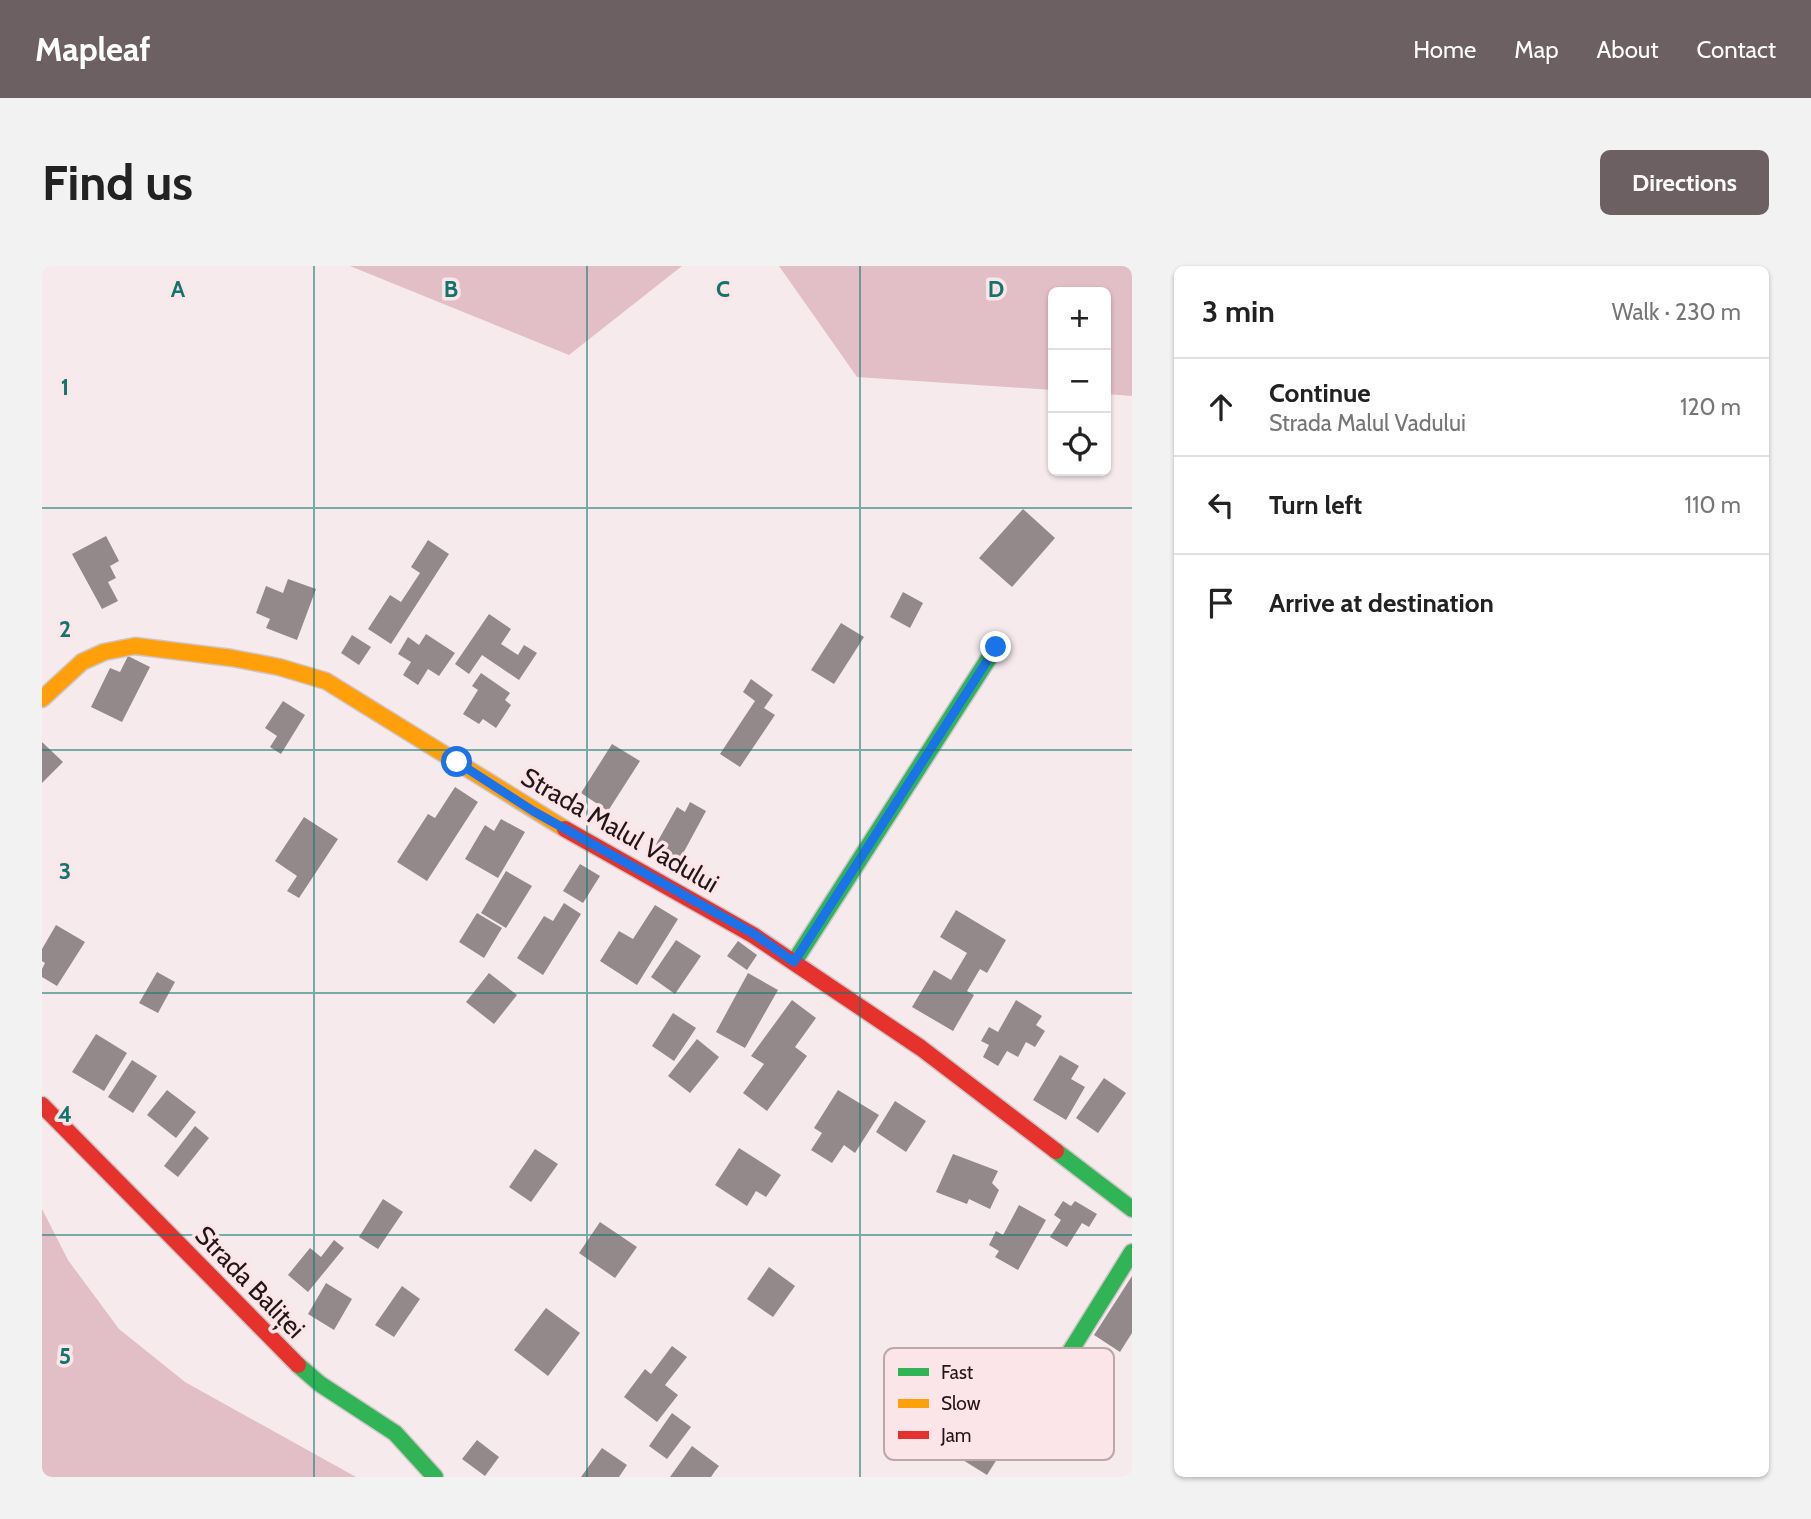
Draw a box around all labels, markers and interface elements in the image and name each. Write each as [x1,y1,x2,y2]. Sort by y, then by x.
text: Mapleaf [35,29,151,69]
text: Home [1413,35,1476,64]
text: Map [1514,35,1559,64]
text: About [1597,35,1659,64]
text: Contact [1697,35,1776,64]
button: Directions [1600,150,1769,215]
text: Find us [42,153,193,212]
text: A [171,275,186,303]
text: B [444,275,458,303]
text: C [716,275,730,303]
text: D [988,275,1004,303]
map controls [1048,287,1111,476]
button: + [1048,287,1111,350]
text: 3 min [1202,293,1275,330]
text: Walk · 230 m [1612,298,1741,326]
button: − [1048,350,1111,413]
text: 1 [61,373,69,401]
text: Continue [1269,377,1371,409]
icon: ahead [1202,388,1240,426]
text: 120 m [1680,393,1741,421]
text: Strada Malul Vadului [1269,409,1466,437]
button: locate [1048,413,1111,476]
icon: left [1202,486,1240,524]
text: Turn left [1269,489,1362,521]
text: 110 m [1685,491,1741,519]
icon: arrive [1202,584,1240,622]
text: Arrive at destination [1269,587,1494,619]
text: 2 [59,615,71,643]
route end [980,631,1011,662]
route start [441,746,472,777]
street label: Strada Malul Vadului [516,760,724,900]
text: 3 [59,857,71,885]
text: 4 [58,1100,72,1128]
street label: Strada Baliței [188,1219,312,1346]
text: 5 [59,1342,71,1370]
legend [884,1348,1114,1460]
text: Fast [941,1361,974,1384]
text: Slow [941,1392,981,1415]
text: Jam [940,1424,971,1447]

